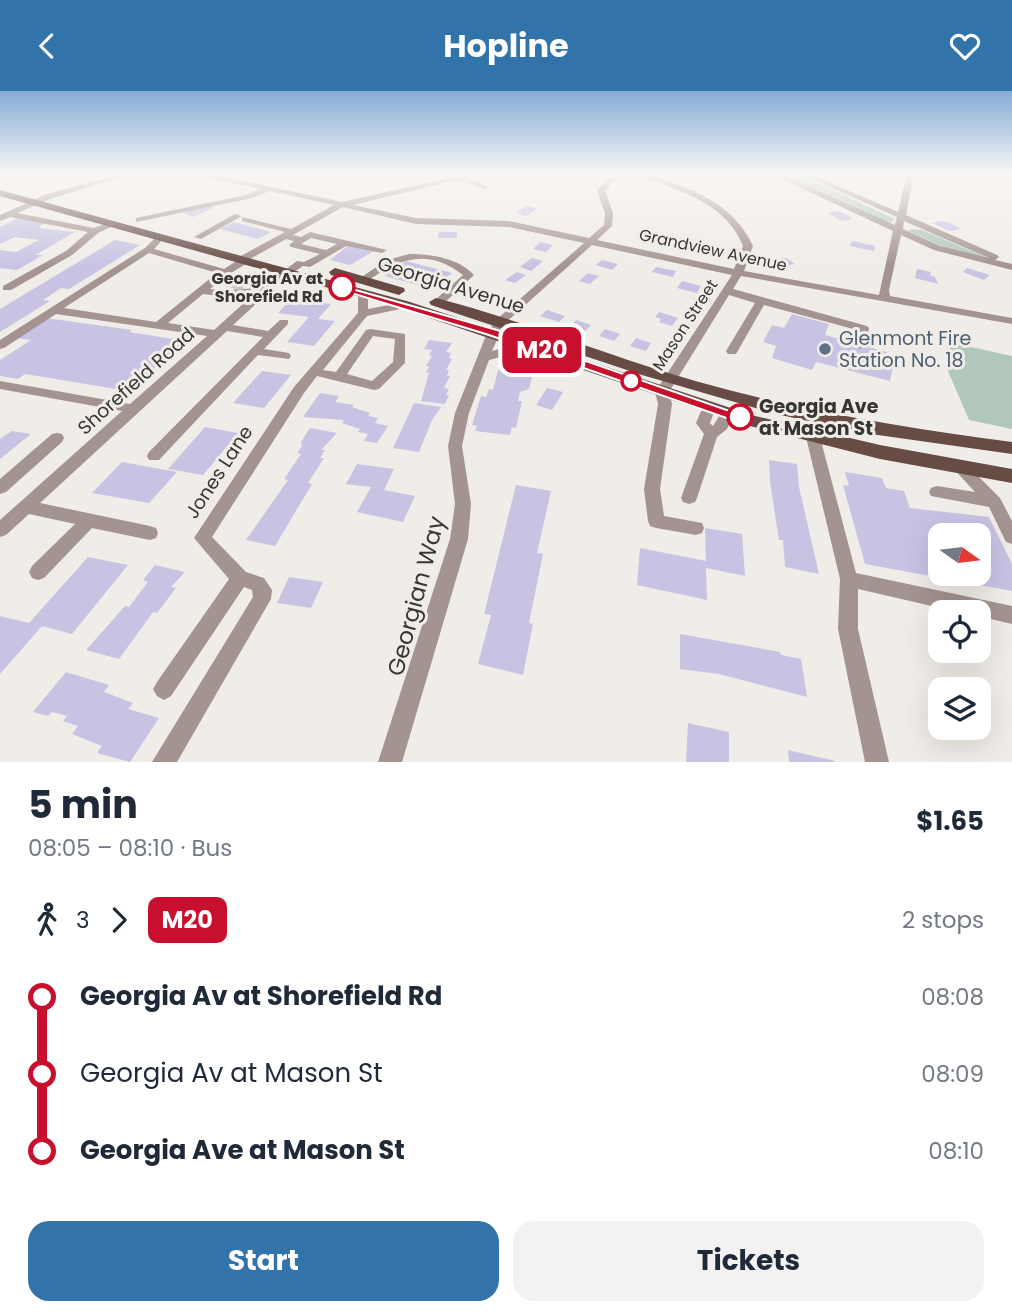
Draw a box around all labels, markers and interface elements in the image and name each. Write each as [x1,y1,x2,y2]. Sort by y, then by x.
text: Hopline [443,23,569,68]
icon: back [28,27,66,65]
icon: heart [946,27,984,65]
street label: Grandview Avenue [637,223,789,277]
street label: Georgia Avenue [374,250,528,320]
place label: Georgia Av at Shorefield Rd [212,267,323,308]
marker: Georgia Av at Shorefield Rd [329,274,355,300]
street label: Mason Street [647,275,723,375]
street label: Shorefield Road [72,321,200,441]
place label: Glenmont Fire Station No. 18 [839,325,971,374]
line badge: M20 [502,327,582,373]
text: M20 [516,333,568,366]
marker: Glenmont Fire Station No. 18 [817,341,833,357]
unlabelled marker [621,371,641,391]
place label: Georgia Ave at Mason St [759,393,879,442]
marker: Georgia Ave at Mason St [727,404,753,430]
street label: Jones Lane [179,420,259,524]
street label: Georgian Way [379,513,453,679]
north arrow [928,523,990,586]
map controls [928,523,991,740]
button: locate [928,600,991,663]
button: layers [928,677,991,740]
text: 5 min [28,778,138,831]
text: $1.65 [916,803,984,839]
text: 08:05 – 08:10 · Bus [28,832,232,864]
icon: walk [28,901,66,939]
icon: forward [100,901,138,939]
text: M20 [162,903,213,936]
text: 3 [76,904,90,936]
text: 2 stops [902,904,984,936]
text: Georgia Av at Shorefield Rd [80,978,442,1014]
text: 08:08 [921,981,984,1013]
text: Georgia Av at Mason St [80,1055,383,1091]
text: 08:09 [921,1058,984,1090]
text: Georgia Ave at Mason St [80,1132,405,1168]
text: 08:10 [928,1135,984,1167]
button: Start [28,1221,499,1301]
button: Tickets [513,1221,984,1301]

